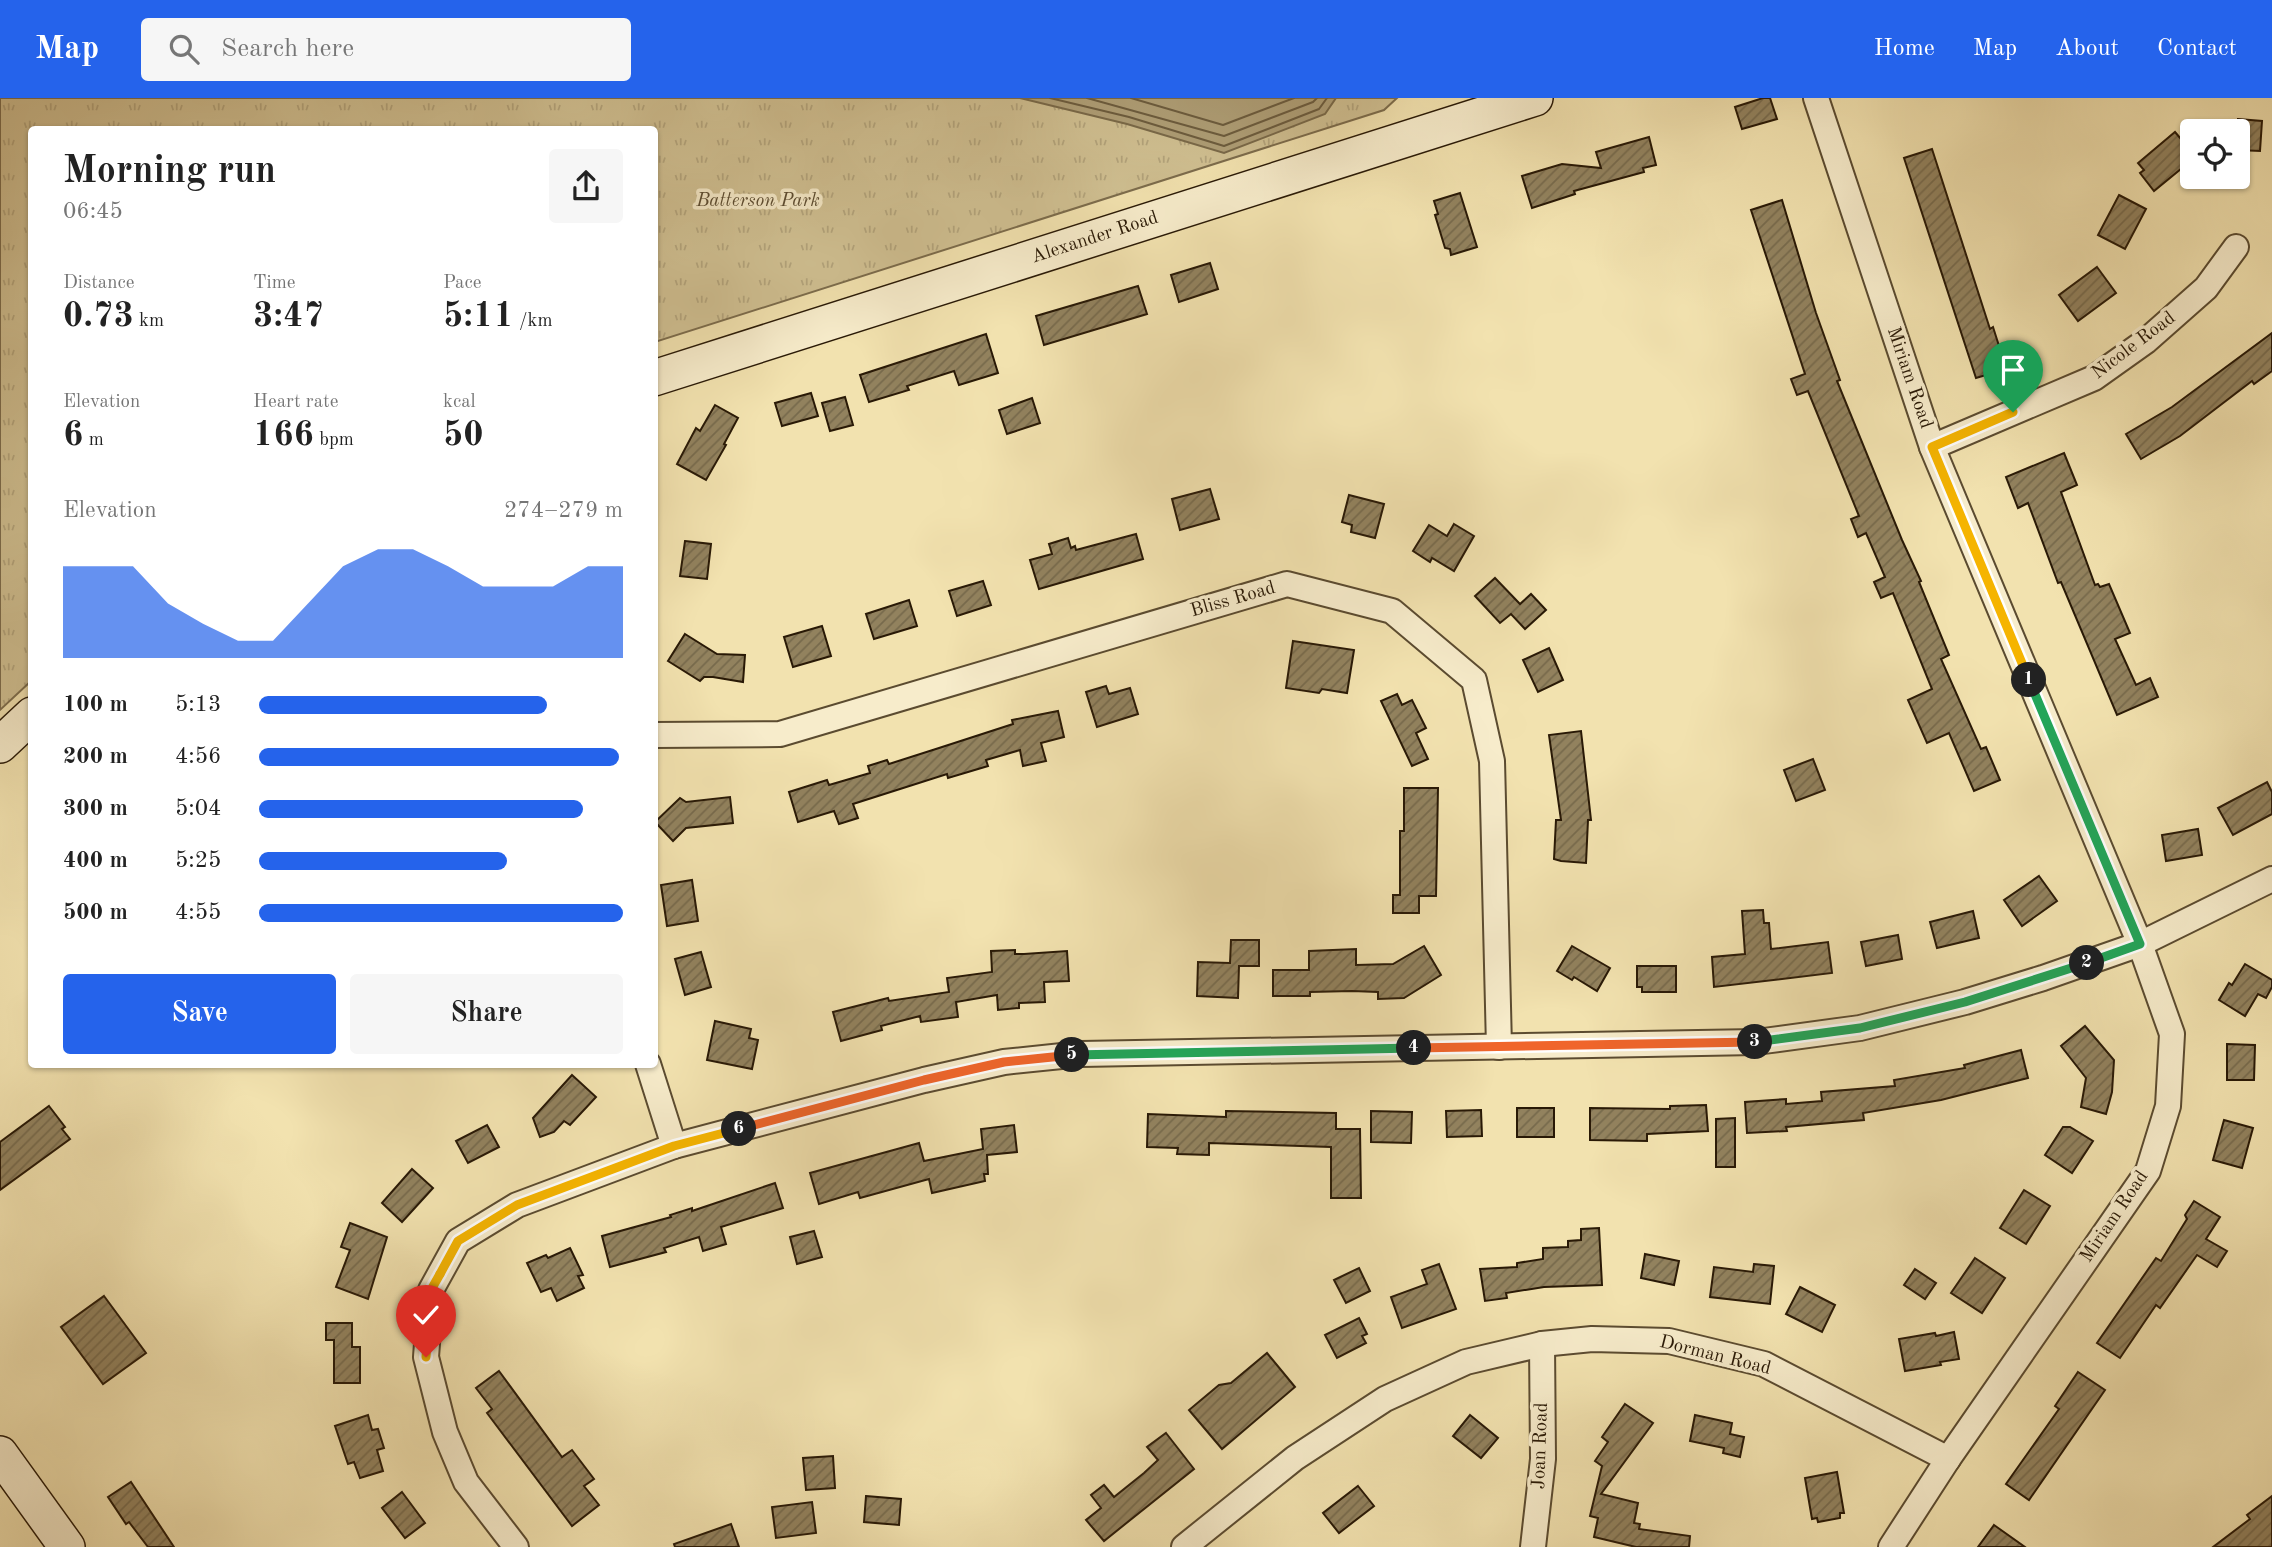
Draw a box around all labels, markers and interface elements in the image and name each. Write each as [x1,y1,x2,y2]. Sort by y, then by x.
search box [141,18,631,81]
icon: search [165,30,203,68]
text: Map [35,33,99,66]
text: Search here [221,36,354,62]
text: Home [1874,37,1935,61]
text: Map [1973,37,2017,61]
text: About [2055,37,2119,61]
text: Contact [2157,37,2237,61]
map controls [2180,119,2250,189]
button: locate [2180,119,2250,189]
button: share [549,149,623,223]
text: Morning run [63,153,276,191]
park label: Batterson Park [695,192,820,211]
text: 06:45 [63,200,123,223]
street label: Alexander Road [1029,209,1161,267]
text: Distance [63,274,135,293]
text: Time [253,274,296,293]
text: Pace [443,274,482,293]
text: 0.73 [63,299,134,334]
text: 3:47 [253,299,324,334]
text: 5:11 [443,299,514,334]
street label: Nicole Road [2089,309,2179,383]
text: km [134,312,164,331]
text: /km [514,312,553,331]
street label: Miriam Road [1883,325,1935,431]
pin [1983,340,2043,412]
icon: arrive [1994,351,2032,389]
text: Elevation [63,393,140,412]
text: Heart rate [253,393,338,412]
text: kcal [443,393,476,412]
text: 6 [63,418,83,453]
text: 166 [253,418,314,453]
text: 50 [443,418,484,453]
text: m [83,431,104,450]
text: bpm [314,431,354,450]
text: Elevation [63,499,157,522]
text: 274–279 m [504,499,623,522]
street label: Bliss Road [1188,579,1278,621]
pin: 1 [2011,662,2046,698]
text: 1 [2023,670,2034,689]
text: 100 m [63,693,128,716]
text: 5:13 [175,693,221,716]
text: 200 m [63,745,128,768]
text: 4:56 [175,745,221,768]
text: 300 m [63,797,128,820]
text: 5:04 [175,797,221,820]
text: 400 m [63,849,128,872]
text: 5:25 [175,849,221,872]
text: 500 m [63,901,128,924]
text: 4:55 [175,901,221,924]
pin: 2 [2070,946,2104,980]
text: 2 [2081,953,2092,972]
button: Save [63,974,336,1054]
button: Share [350,974,623,1054]
pin: 3 [1738,1024,1772,1060]
pin: 4 [1396,1030,1432,1066]
text: 3 [1749,1032,1760,1051]
pin: 5 [1054,1038,1090,1072]
text: 4 [1408,1038,1419,1057]
text: 5 [1066,1045,1077,1064]
pin: 6 [722,1112,756,1146]
text: 6 [733,1119,744,1138]
street label: Miriam Road [2077,1168,2153,1266]
pin [396,1285,456,1357]
icon: check [407,1296,445,1334]
street label: Dorman Road [1657,1333,1773,1379]
street label: Joan Road [1530,1402,1552,1490]

